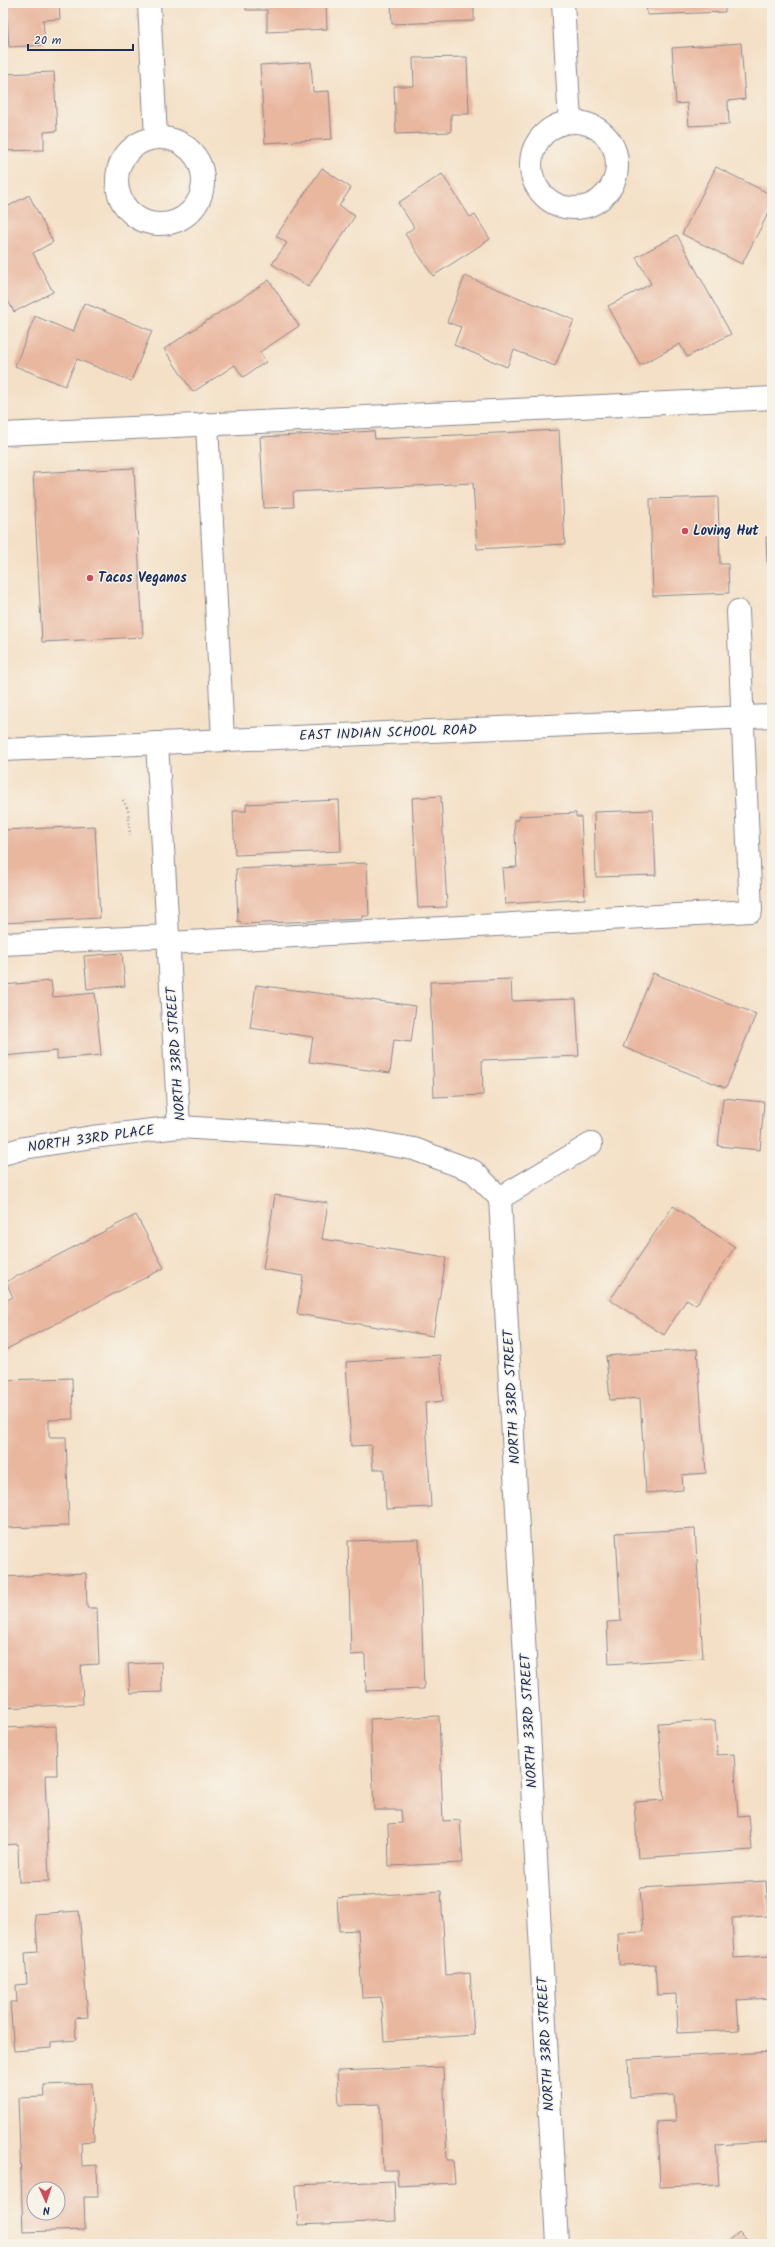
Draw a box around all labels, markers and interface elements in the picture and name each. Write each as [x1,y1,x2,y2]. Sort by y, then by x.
scale bar [28,26,133,52]
text: 20 m [34,31,62,50]
place label: Loving Hut [693,520,759,542]
marker: Loving Hut [680,526,690,536]
place label: Tacos Veganos [98,567,187,589]
marker: Tacos Veganos [85,573,95,583]
street label: EAST INDIAN SCHOOL ROAD [299,719,477,747]
street label: NORTH 33RD STREET [160,985,192,1122]
street label: NORTH 33RD PLACE [26,1119,157,1159]
street label: NORTH 33RD STREET [497,1328,527,1465]
street label: NORTH 33RD STREET [514,1652,544,1789]
street label: NORTH 33RD STREET [531,1975,561,2112]
north arrow [26,2181,66,2221]
text: N [42,2201,50,2219]

